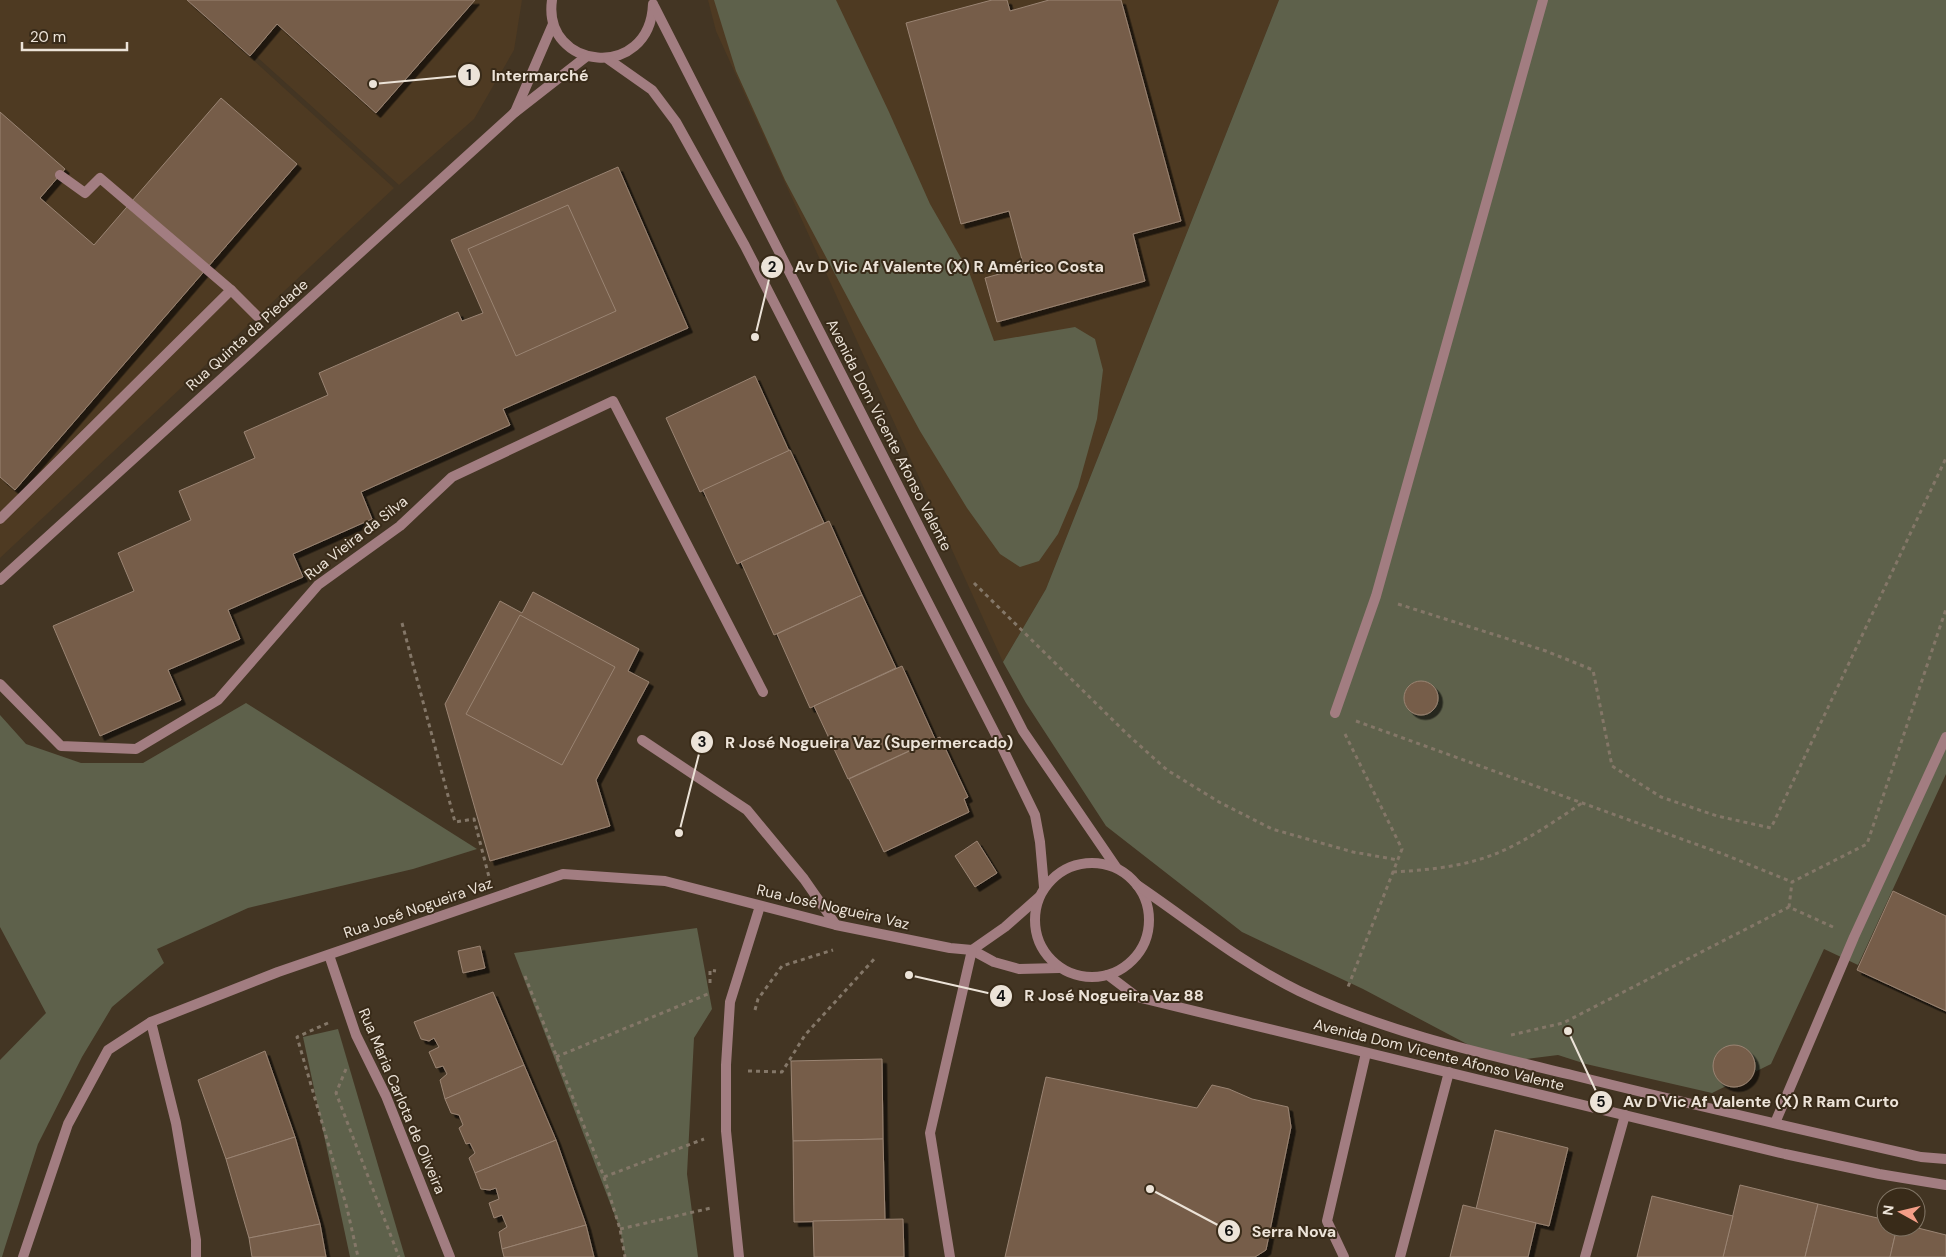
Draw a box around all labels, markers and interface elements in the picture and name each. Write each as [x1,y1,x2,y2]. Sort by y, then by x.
scale bar [22,20,128,52]
text: 20 m [30,27,66,47]
callout: Intermarché [457,60,599,91]
text: 1 [466,65,472,85]
text: Intermarché [491,65,589,86]
callout: Av D Vic Af Valente (X) R Américo Costa [759,251,1114,282]
text: Av D Vic Af Valente (X) R Américo Costa [794,256,1104,277]
text: 2 [768,257,777,277]
street label: Rua Quinta da Piedade [182,275,312,395]
street label: Avenida Dom Vicente Afonso Valente [822,316,956,554]
street label: Rua Vieira da Silva [300,491,412,585]
callout: R José Nogueira Vaz (Supermercado) [690,727,1023,758]
text: 3 [697,732,707,752]
text: R José Nogueira Vaz (Supermercado) [725,732,1013,753]
street label: Rua José Nogueira Vaz [341,873,495,943]
street label: Rua José Nogueira Vaz [755,880,911,934]
callout: R José Nogueira Vaz 88 [989,980,1214,1011]
text: R José Nogueira Vaz 88 [1024,985,1204,1006]
text: 4 [996,986,1006,1006]
street label: Rua Maria Carlota de Oliveira [354,1005,450,1197]
street label: Avenida Dom Vicente Afonso Valente [1312,1014,1566,1096]
callout: Av D Vic Af Valente (X) R Ram Curto [1588,1086,1909,1117]
text: Av D Vic Af Valente (X) R Ram Curto [1623,1091,1899,1112]
text: 5 [1596,1092,1606,1112]
north arrow [1876,1187,1926,1237]
text: N [1879,1204,1898,1217]
callout: Serra Nova [1217,1216,1346,1247]
text: 6 [1224,1221,1234,1241]
text: Serra Nova [1252,1221,1336,1242]

